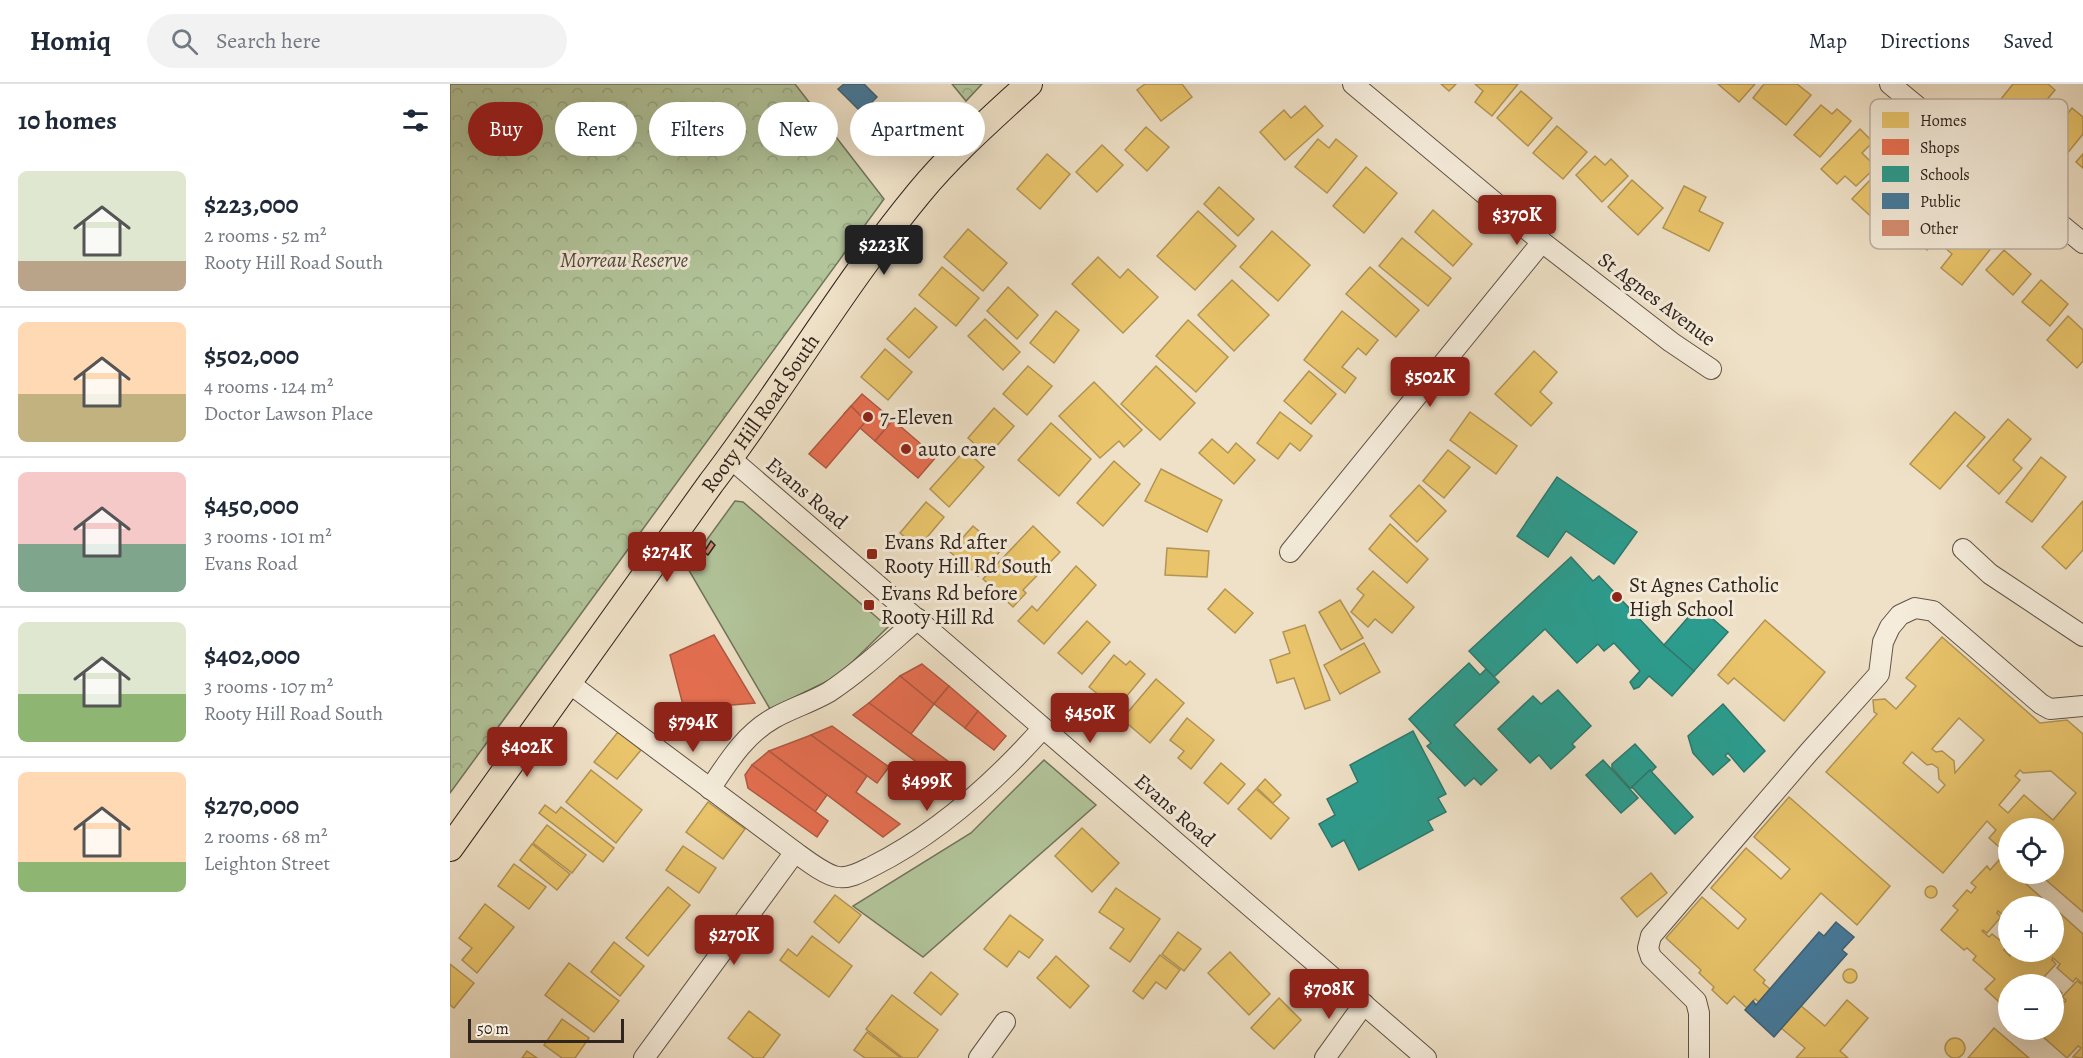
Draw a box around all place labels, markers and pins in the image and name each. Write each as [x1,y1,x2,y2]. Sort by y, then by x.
pin: $370K [1475,195,1559,246]
pin: $223K [842,225,926,276]
pin: $502K [1388,357,1472,408]
place label: 7-Eleven [880,403,953,431]
marker: 7-Eleven [861,410,875,424]
place label: auto care [918,435,996,463]
marker: auto care [899,442,913,456]
place label: Evans Rd after Rooty Hill Rd South [884,528,1052,580]
pin: $274K [625,532,709,583]
marker: Evans Rd after Rooty Hill Rd South [865,547,879,561]
place label: St Agnes Catholic High School [1629,571,1779,623]
place label: Evans Rd before Rooty Hill Rd [881,579,1018,631]
marker: St Agnes Catholic High School [1610,590,1624,604]
marker: Evans Rd before Rooty Hill Rd [862,598,876,612]
pin: $450K [1048,693,1132,744]
pin: $794K [651,702,735,753]
pin: $402K [485,727,569,778]
pin: $499K [885,761,969,812]
pin: $270K [692,915,776,966]
pin: $708K [1287,969,1371,1020]

